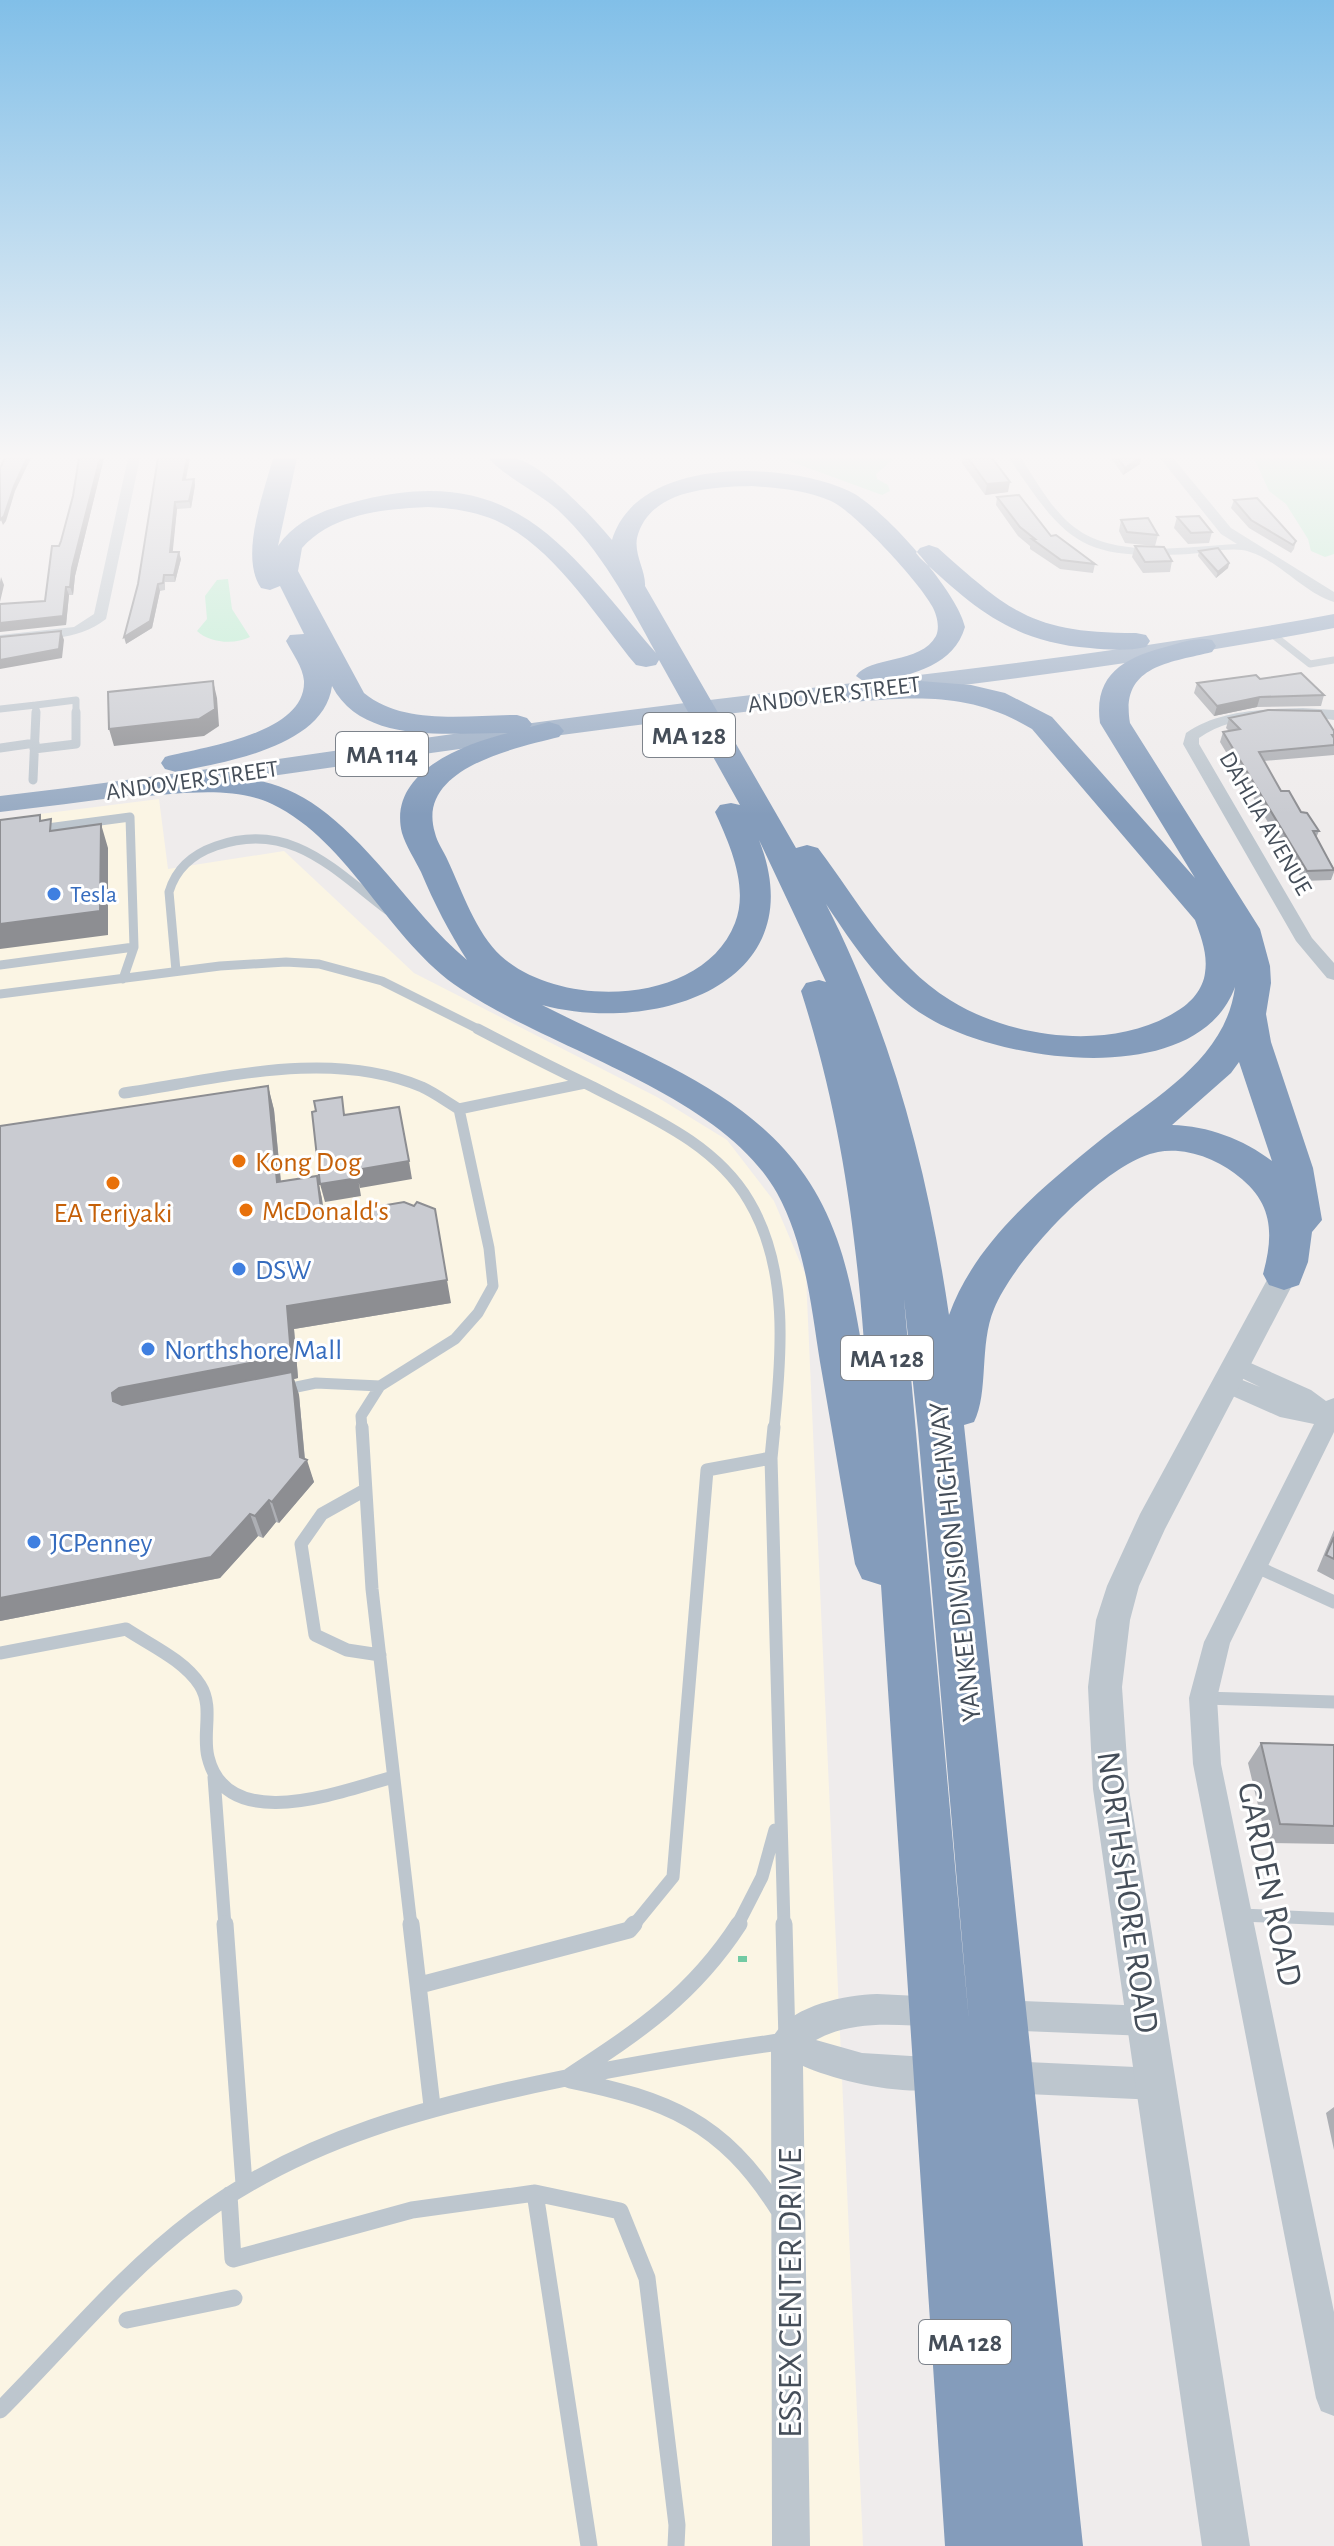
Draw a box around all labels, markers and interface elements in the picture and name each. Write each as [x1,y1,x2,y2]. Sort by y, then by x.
street label: ANDOVER STREET [746,672,922,718]
road number: MA 128 [643,713,735,757]
road number: MA 114 [336,732,428,776]
street label: DAHLIA AVENUE [1214,748,1316,900]
street label: ANDOVER STREET [104,757,280,805]
place label: Tesla [70,883,117,907]
marker: Tesla [45,885,63,903]
place label: Kong Dog [255,1149,362,1177]
marker: Kong Dog [230,1152,248,1170]
marker: EA Teriyaki [104,1174,122,1192]
place label: McDonald's [262,1198,389,1226]
place label: EA Teriyaki [54,1200,172,1228]
marker: McDonald's [237,1201,255,1219]
place label: DSW [255,1257,311,1285]
marker: DSW [230,1260,248,1278]
road number: MA 128 [841,1336,933,1380]
place label: Northshore Mall [164,1337,342,1365]
marker: Northshore Mall [139,1340,157,1358]
street label: YANKEE DIVISION HIGHWAY [925,1400,987,1723]
place label: JCPenney [50,1530,153,1558]
marker: JCPenney [25,1533,43,1551]
street label: NORTHSHORE ROAD [1090,1749,1164,2035]
street label: GARDEN ROAD [1231,1779,1307,1989]
street label: ESSEX CENTER DRIVE [774,2148,808,2438]
road number: MA 128 [919,2320,1011,2364]

